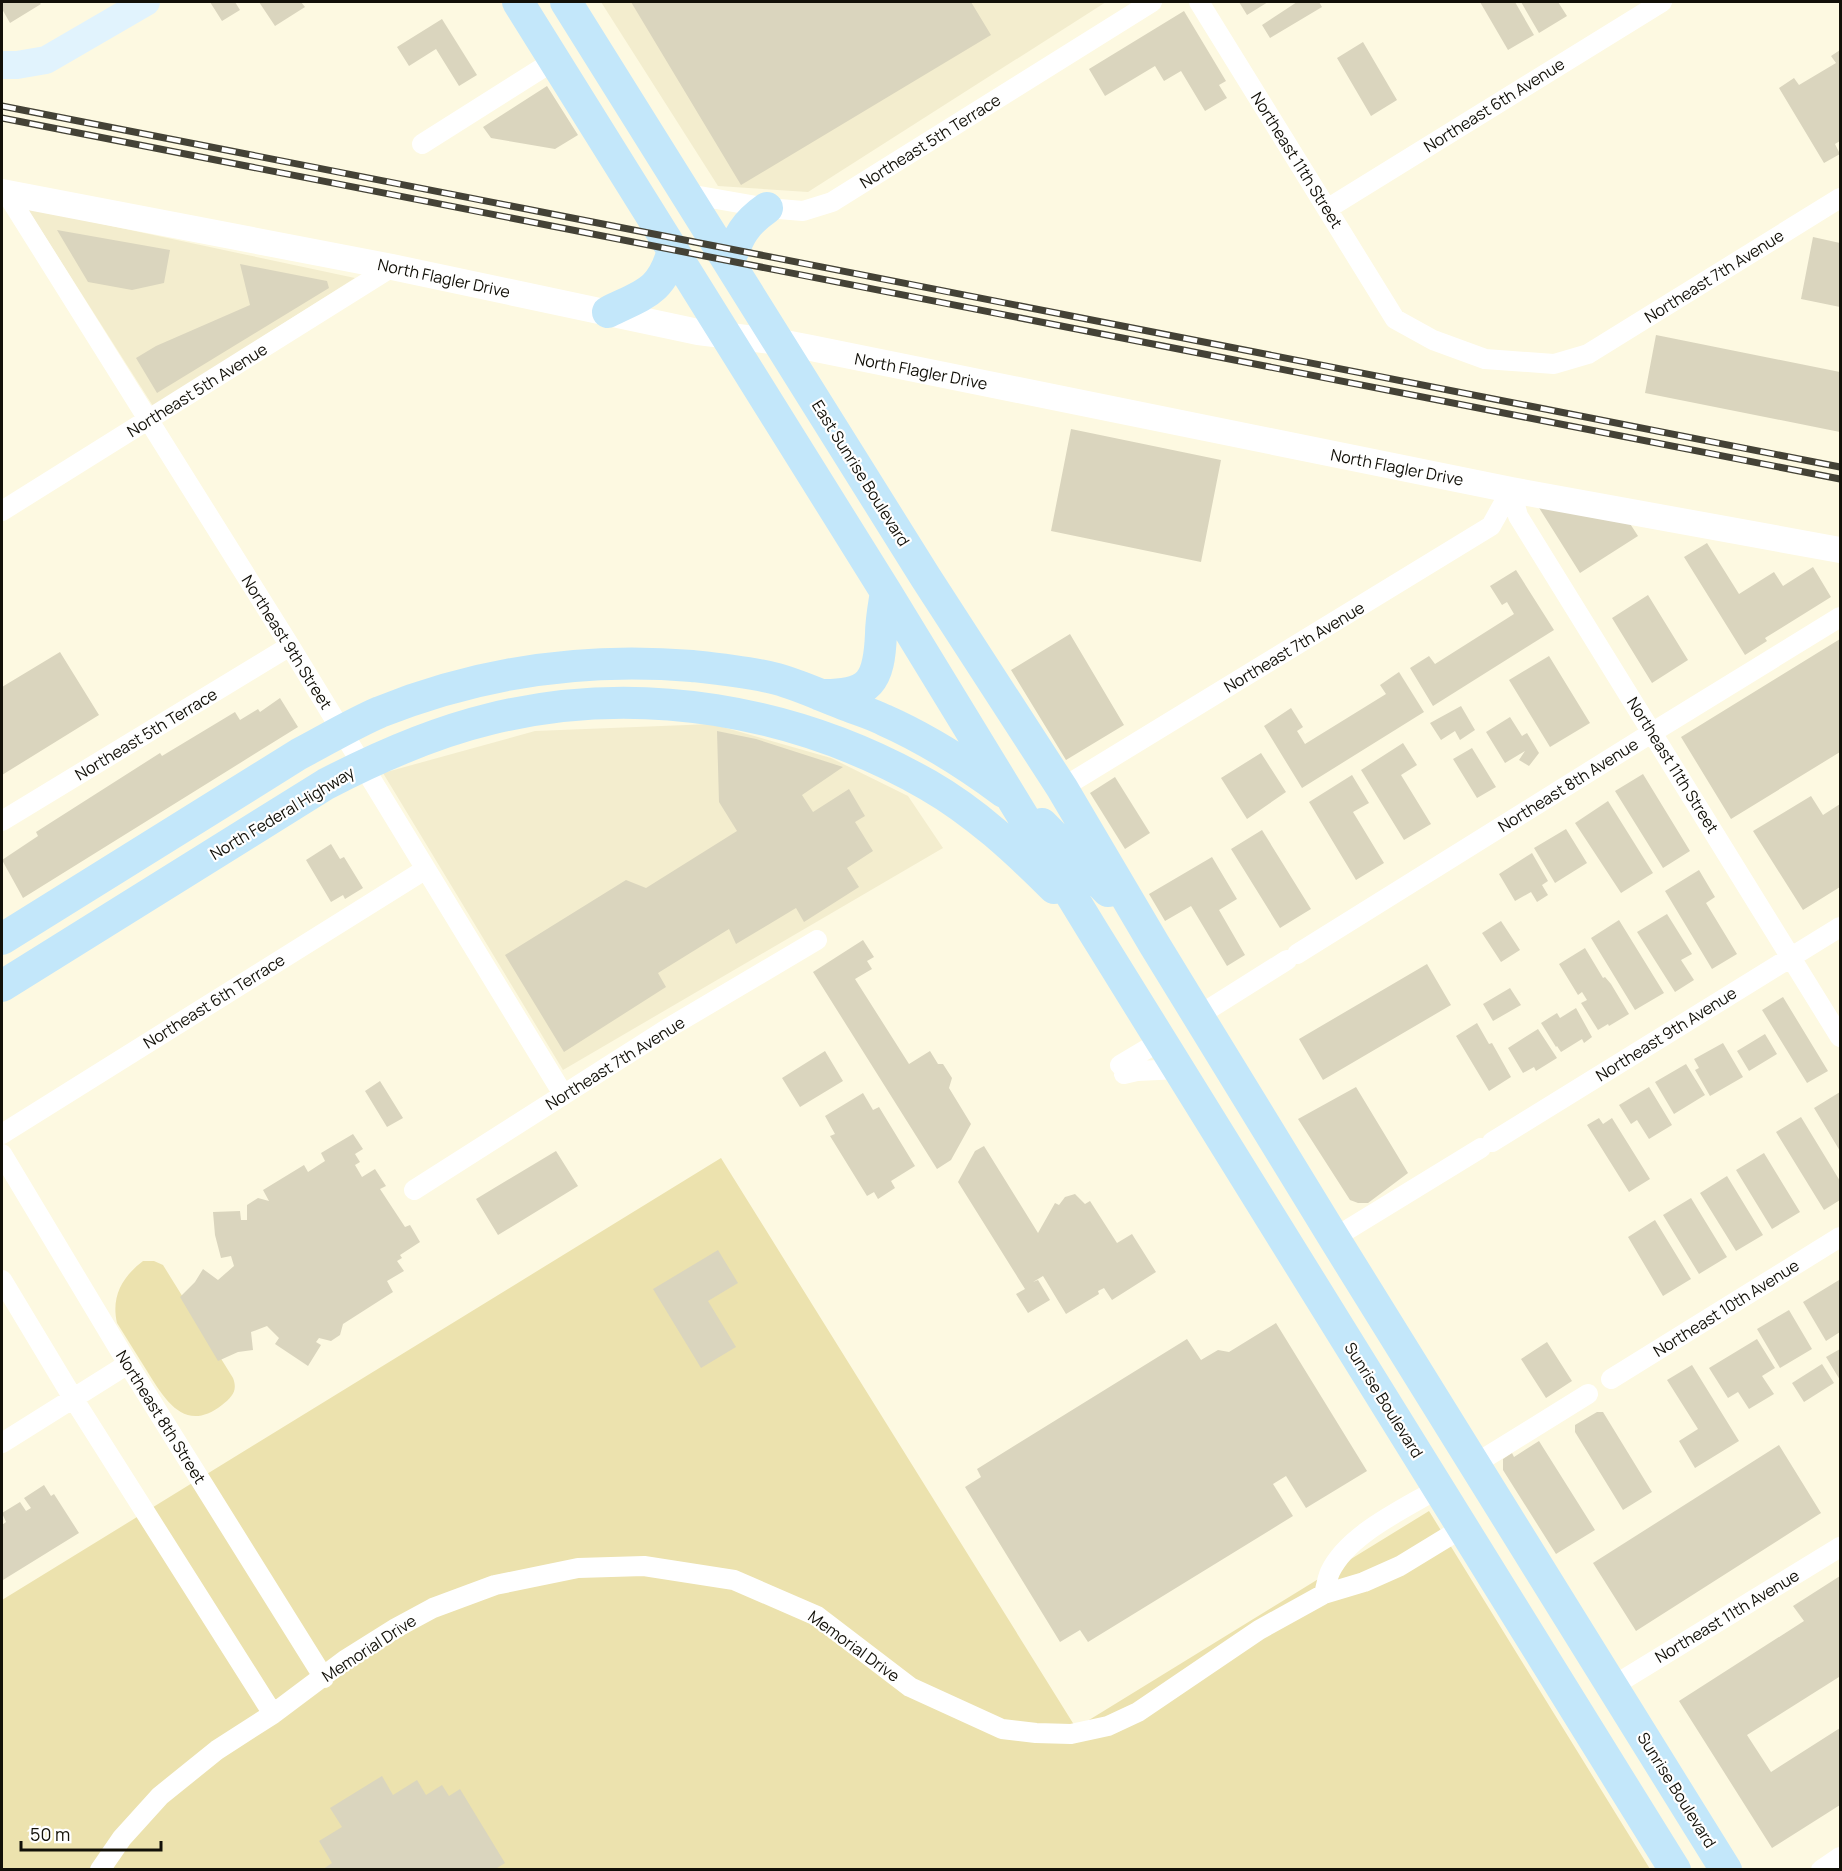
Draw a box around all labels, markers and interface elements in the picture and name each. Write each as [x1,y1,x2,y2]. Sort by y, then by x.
street label: Northeast 6th Avenue [1419,53,1569,157]
street label: Northeast 11th Street [1246,88,1348,232]
street label: Northeast 5th Terrace [855,89,1005,193]
street label: Northeast 7th Avenue [1640,224,1788,328]
street label: North Flagler Drive [376,253,512,303]
street label: Northeast 5th Avenue [123,338,271,442]
street label: North Flagler Drive [853,347,989,395]
street label: East Sunrise Boulevard [807,396,915,550]
street label: North Flagler Drive [1329,443,1465,491]
street label: Northeast 9th Street [237,571,337,713]
street label: Northeast 7th Avenue [1220,596,1368,698]
street label: Northeast 5th Terrace [71,683,221,785]
street label: Northeast 11th Street [1622,693,1724,837]
street label: Northeast 8th Avenue [1494,733,1642,837]
street label: North Federal Highway [206,761,359,865]
street label: Northeast 6th Terrace [139,949,289,1053]
street label: Northeast 9th Avenue [1591,982,1741,1086]
street label: Northeast 7th Avenue [541,1011,689,1115]
street label: Northeast 10th Avenue [1649,1254,1803,1362]
street label: Sunrise Boulevard [1340,1338,1428,1462]
street label: Northeast 8th Street [111,1346,211,1488]
street label: Northeast 11th Avenue [1651,1564,1803,1668]
street label: Memorial Drive [804,1605,904,1687]
street label: Memorial Drive [318,1609,420,1687]
street label: Sunrise Boulevard [1633,1728,1721,1852]
scale bar [21,1814,160,1852]
text: 50 m [30,1822,70,1846]

